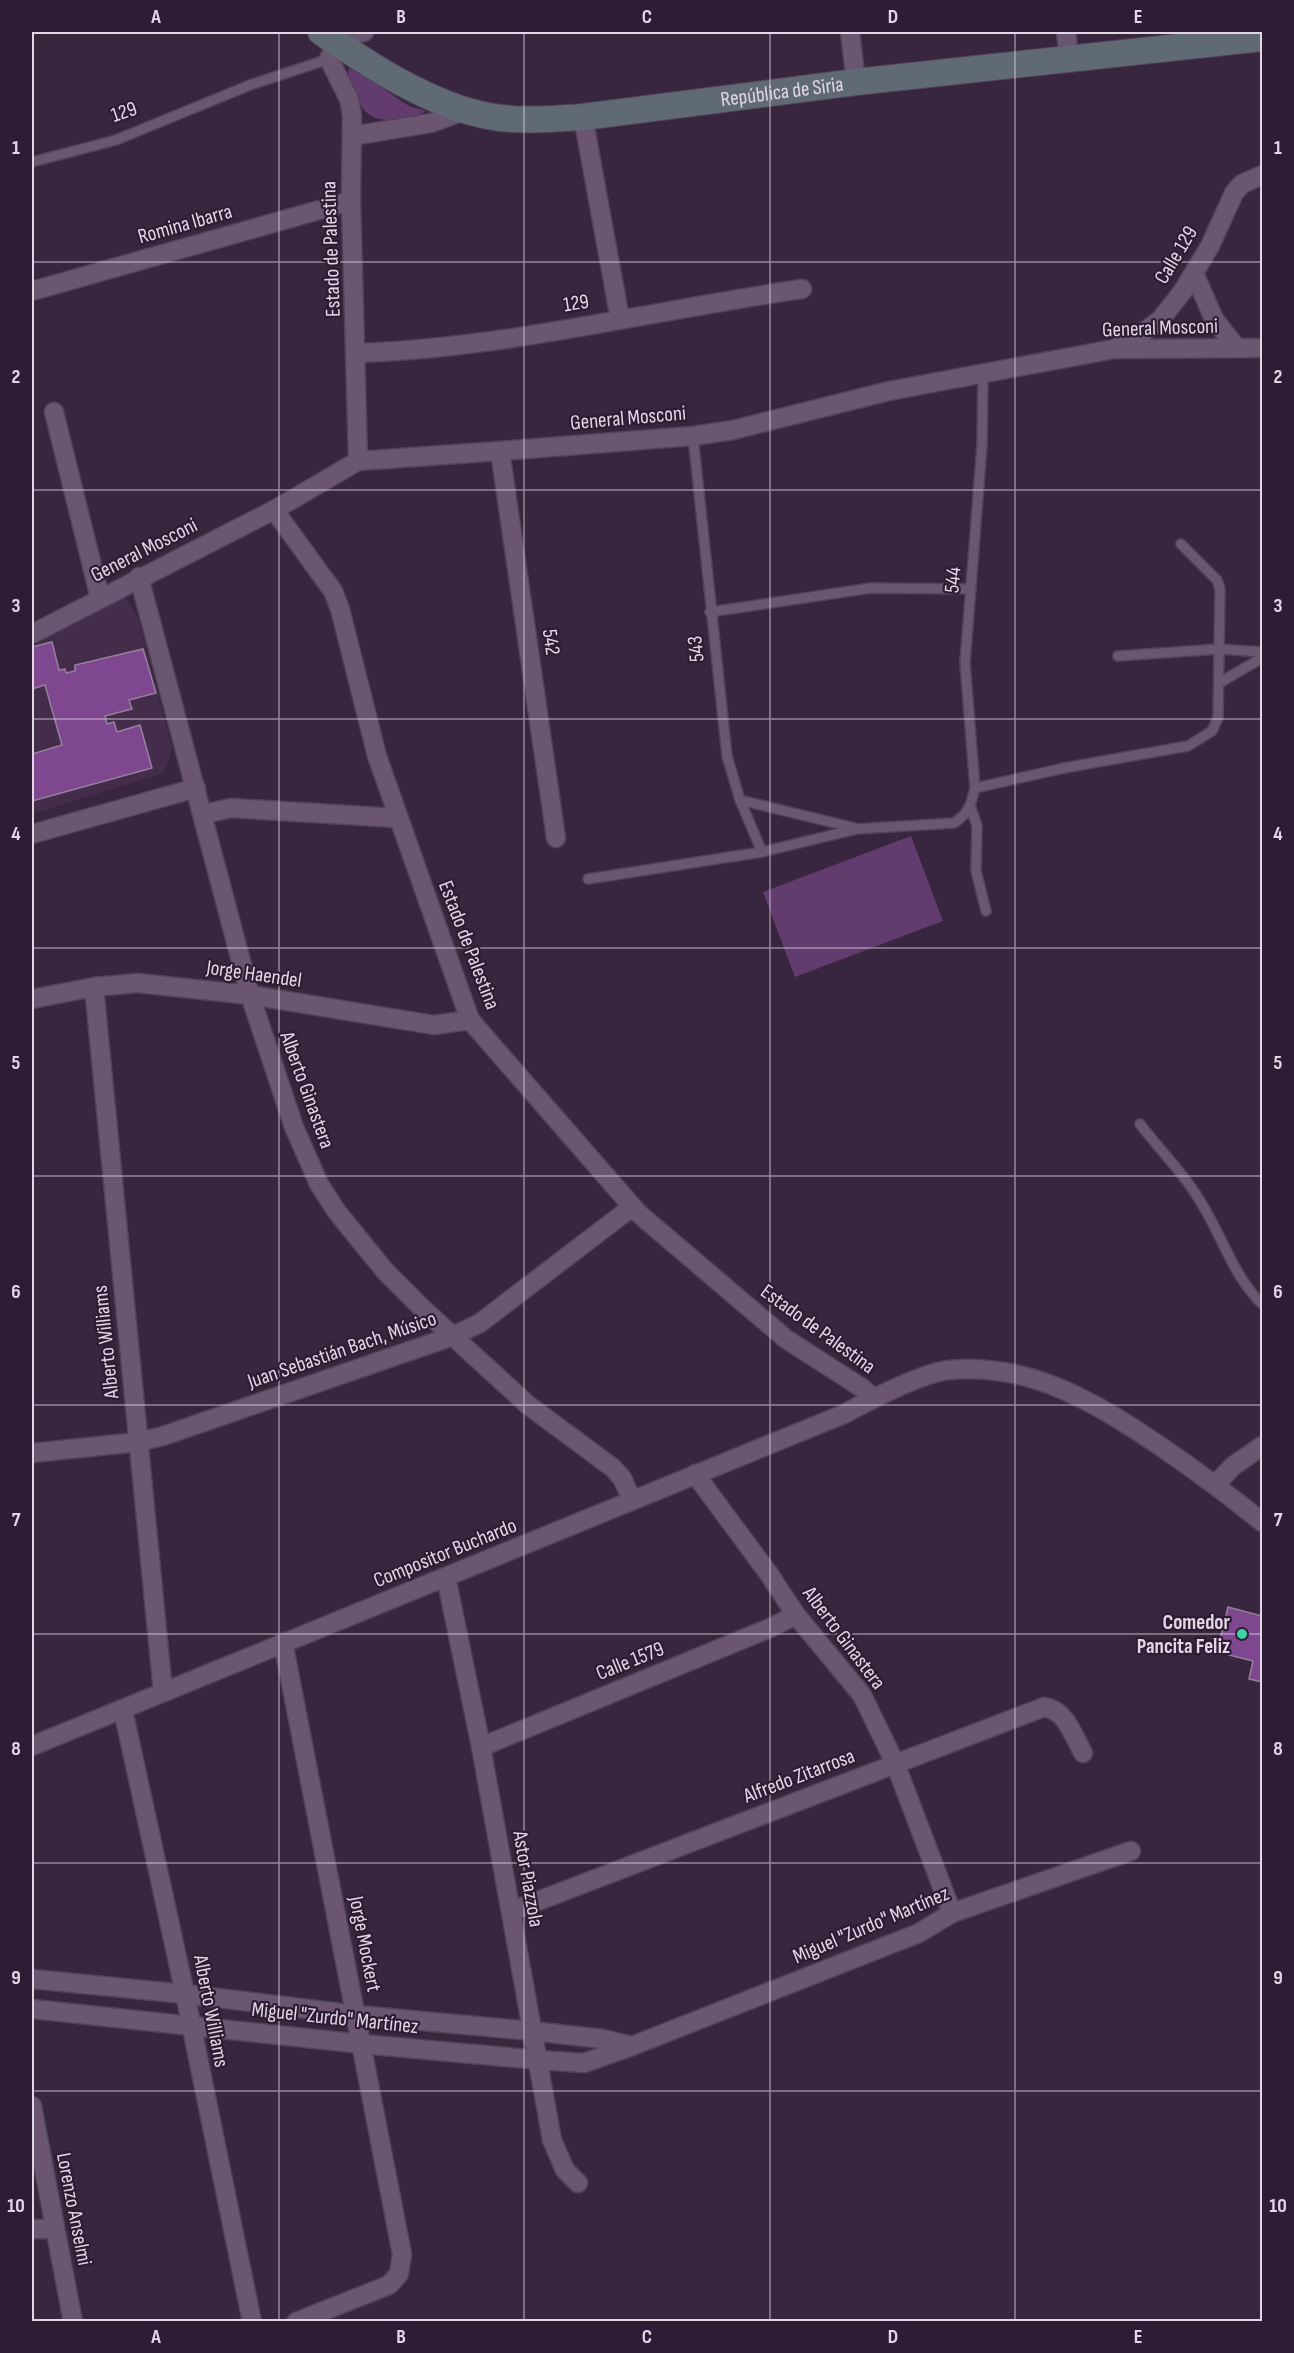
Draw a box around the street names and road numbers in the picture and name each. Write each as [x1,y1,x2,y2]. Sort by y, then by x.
street label: República de Siria [719,71,845,112]
street label: 129 [108,96,140,128]
street label: Estado de Palestina [316,181,346,317]
street label: Romina Ibarra [135,199,235,249]
street label: Calle 129 [1149,222,1203,288]
street label: 129 [561,289,591,317]
street label: General Mosconi [1102,313,1218,343]
street label: General Mosconi [569,400,687,436]
street label: General Mosconi [87,513,201,587]
street label: 544 [939,566,967,594]
street label: 542 [537,627,565,657]
street label: 543 [682,635,710,663]
street label: Estado de Palestina [433,877,505,1013]
street label: Jorge Haendel [204,955,303,993]
street label: Alberto Ginastera [274,1027,340,1152]
street label: Estado de Palestina [756,1279,880,1379]
street label: Alberto Williams [88,1284,124,1401]
street label: Juan Sebastián Bach, Músico [243,1306,440,1394]
street label: Compositor Buchardo [370,1513,520,1593]
street label: Alberto Ginastera [797,1581,891,1694]
street label: Calle 1579 [592,1636,668,1686]
street label: Alfredo Zitarrosa [739,1743,858,1809]
street label: Astor Piazzola [507,1828,549,1929]
street label: Miguel "Zurdo" Martínez [789,1881,953,1969]
street label: Jorge Mockert [343,1893,387,1994]
street label: Alberto Williams [188,1952,234,2069]
street label: Miguel "Zurdo" Martínez [250,1997,420,2039]
street label: Lorenzo Anselmi [51,2151,97,2267]

